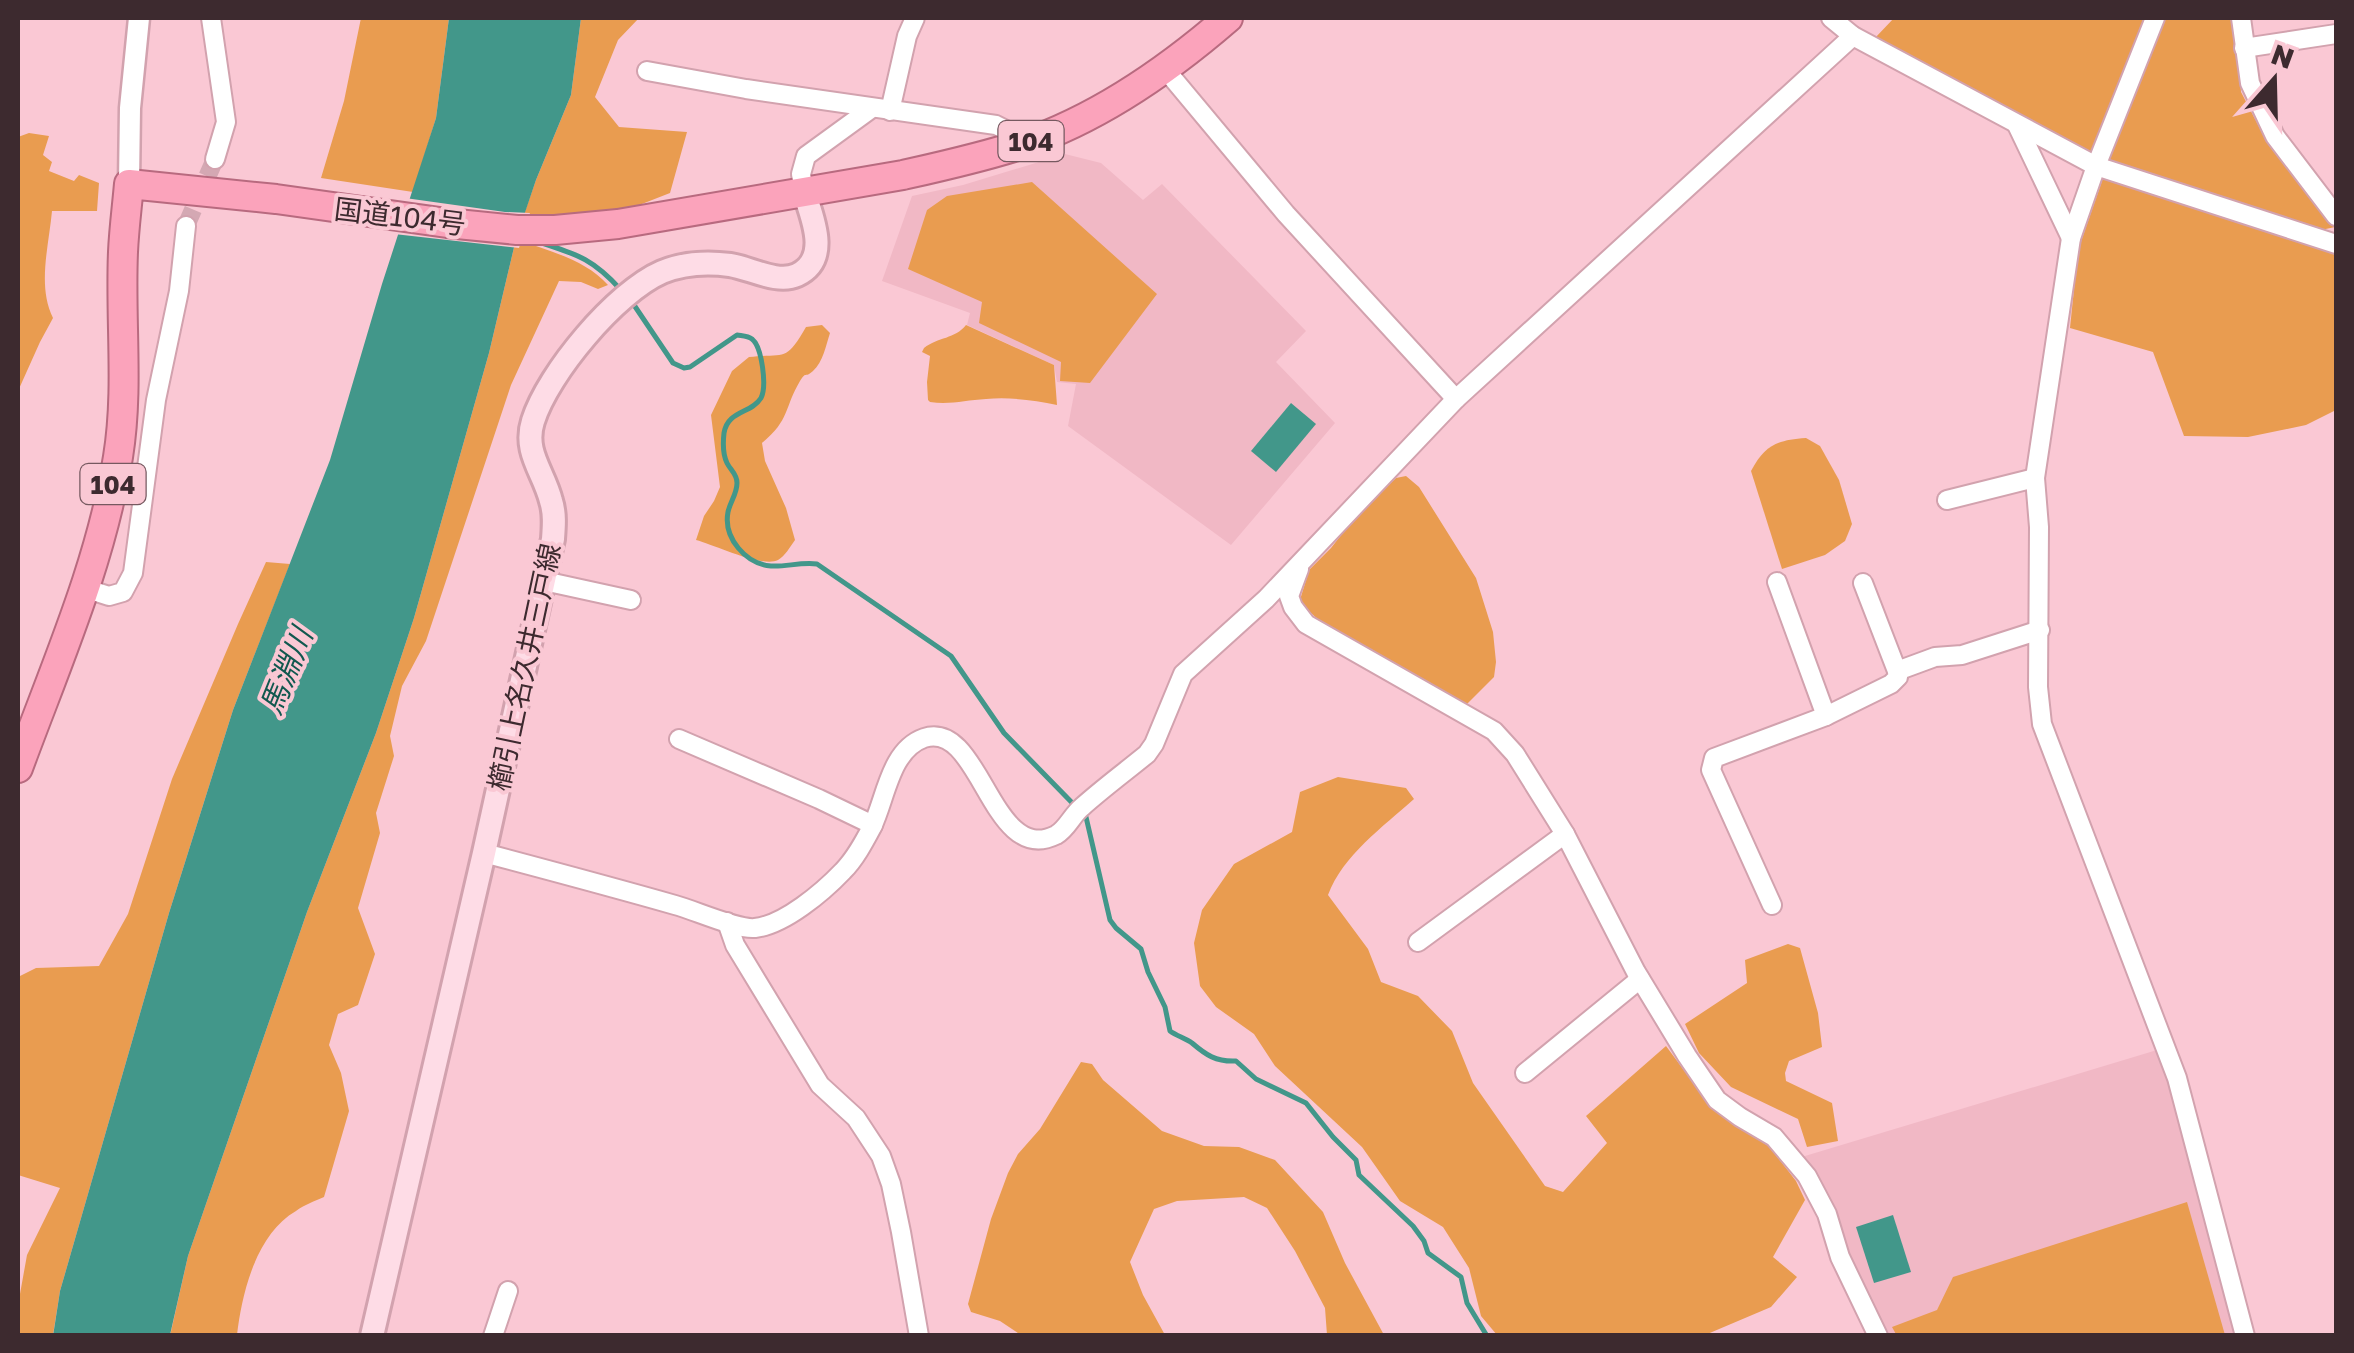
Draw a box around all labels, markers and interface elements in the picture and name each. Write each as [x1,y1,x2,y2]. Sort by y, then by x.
north arrow [2224,30,2324,130]
text: N [2267,37,2298,75]
road number: 104 [998,121,1064,161]
street label: 国道104号 [332,192,468,240]
road number: 104 [80,464,146,504]
street label: 櫛引上名久井三戸線 [482,540,566,794]
water label: 馬淵川 [252,620,321,719]

